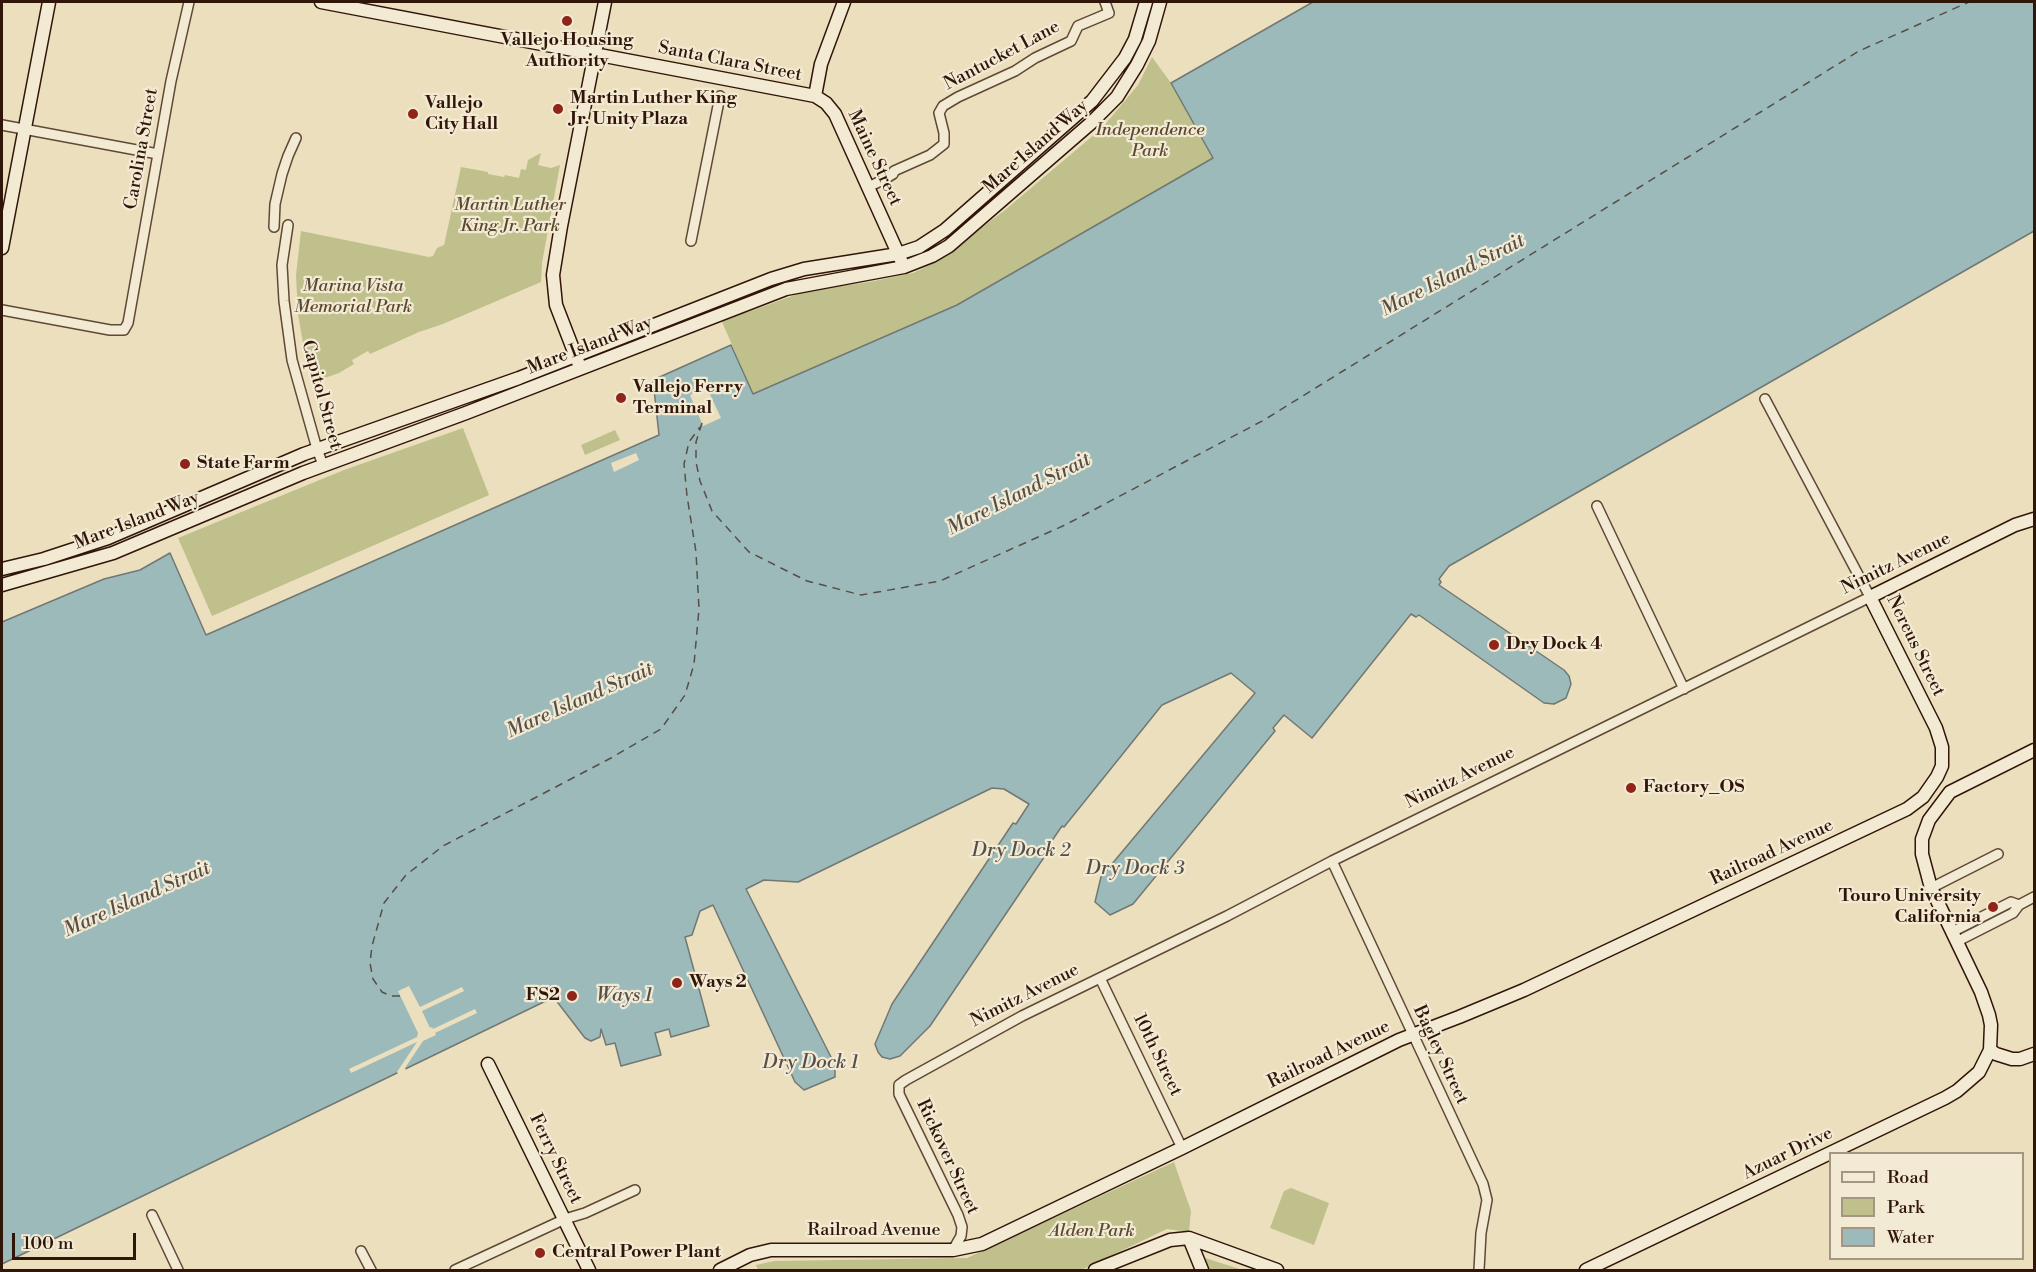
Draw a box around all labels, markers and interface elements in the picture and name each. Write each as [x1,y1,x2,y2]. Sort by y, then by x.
marker: Vallejo Housing Authority [560,14,574,28]
street label: Nantucket Lane [940,16,1064,96]
place label: Vallejo Housing Authority [501,30,633,72]
street label: Santa Clara Street [656,37,804,87]
street label: Carolina Street [121,87,163,211]
place label: Martin Luther King Jr. Unity Plaza [570,88,737,130]
place label: Vallejo City Hall [425,93,498,136]
street label: Mare Island Way [979,96,1093,198]
marker: Martin Luther King Jr. Unity Plaza [551,102,565,116]
marker: Vallejo City Hall [406,107,420,121]
street label: Maine Street [842,107,906,209]
park label: Independence Park [1095,120,1205,162]
park label: Martin Luther King Jr. Park [454,195,566,238]
water label: Mare Island Strait [1377,229,1529,323]
park label: Marina Vista Memorial Park [294,276,412,318]
street label: Mare Island Way [524,312,656,380]
street label: Capitol Street [296,338,346,452]
place label: Vallejo Ferry Terminal [633,377,743,420]
marker: Vallejo Ferry Terminal [614,391,628,405]
water label: Mare Island Strait [943,448,1095,542]
place label: State Farm [197,453,290,475]
marker: State Farm [178,457,192,471]
street label: Mare Island Way [71,487,203,555]
street label: Nimitz Avenue [1838,528,1954,600]
street label: Nereus Street [1881,592,1949,700]
place label: Dry Dock 4 [1506,634,1602,656]
marker: Dry Dock 4 [1487,638,1501,652]
water label: Mare Island Strait [503,658,657,744]
street label: Nimitz Avenue [1402,742,1518,814]
place label: Factory_OS [1643,777,1745,799]
marker: Factory_OS [1624,781,1638,795]
street label: Railroad Avenue [1707,815,1837,891]
water label: Dry Dock 2 [972,839,1070,863]
water label: Mare Island Strait [60,857,214,943]
water label: Dry Dock 3 [1086,857,1184,881]
place label: Touro University California [1839,886,1981,928]
marker: Touro University California [1986,900,2000,914]
street label: Nimitz Avenue [967,959,1083,1033]
place label: Ways 2 [689,972,747,994]
marker: Ways 2 [670,976,684,990]
water label: Ways 1 [596,984,652,1008]
place label: FS2 [526,985,560,1007]
marker: FS2 [565,989,579,1003]
street label: Bagley Street [1408,1002,1472,1108]
street label: 10th Street [1128,1010,1186,1100]
street label: Railroad Avenue [1264,1016,1394,1094]
water label: Dry Dock 1 [762,1051,858,1075]
street label: Rickover Street [911,1096,983,1218]
street label: Ferry Street [524,1110,586,1208]
street label: Azuar Drive [1739,1123,1837,1185]
legend [1829,1152,2024,1260]
text: Road [1887,1166,1929,1189]
text: Park [1887,1196,1924,1219]
street label: Railroad Avenue [807,1220,941,1242]
scale bar [15,1221,140,1259]
park label: Alden Park [1049,1221,1135,1243]
text: Water [1887,1226,1934,1249]
text: 100 m [23,1232,74,1255]
place label: Central Power Plant [552,1242,721,1264]
marker: Central Power Plant [533,1246,547,1260]

